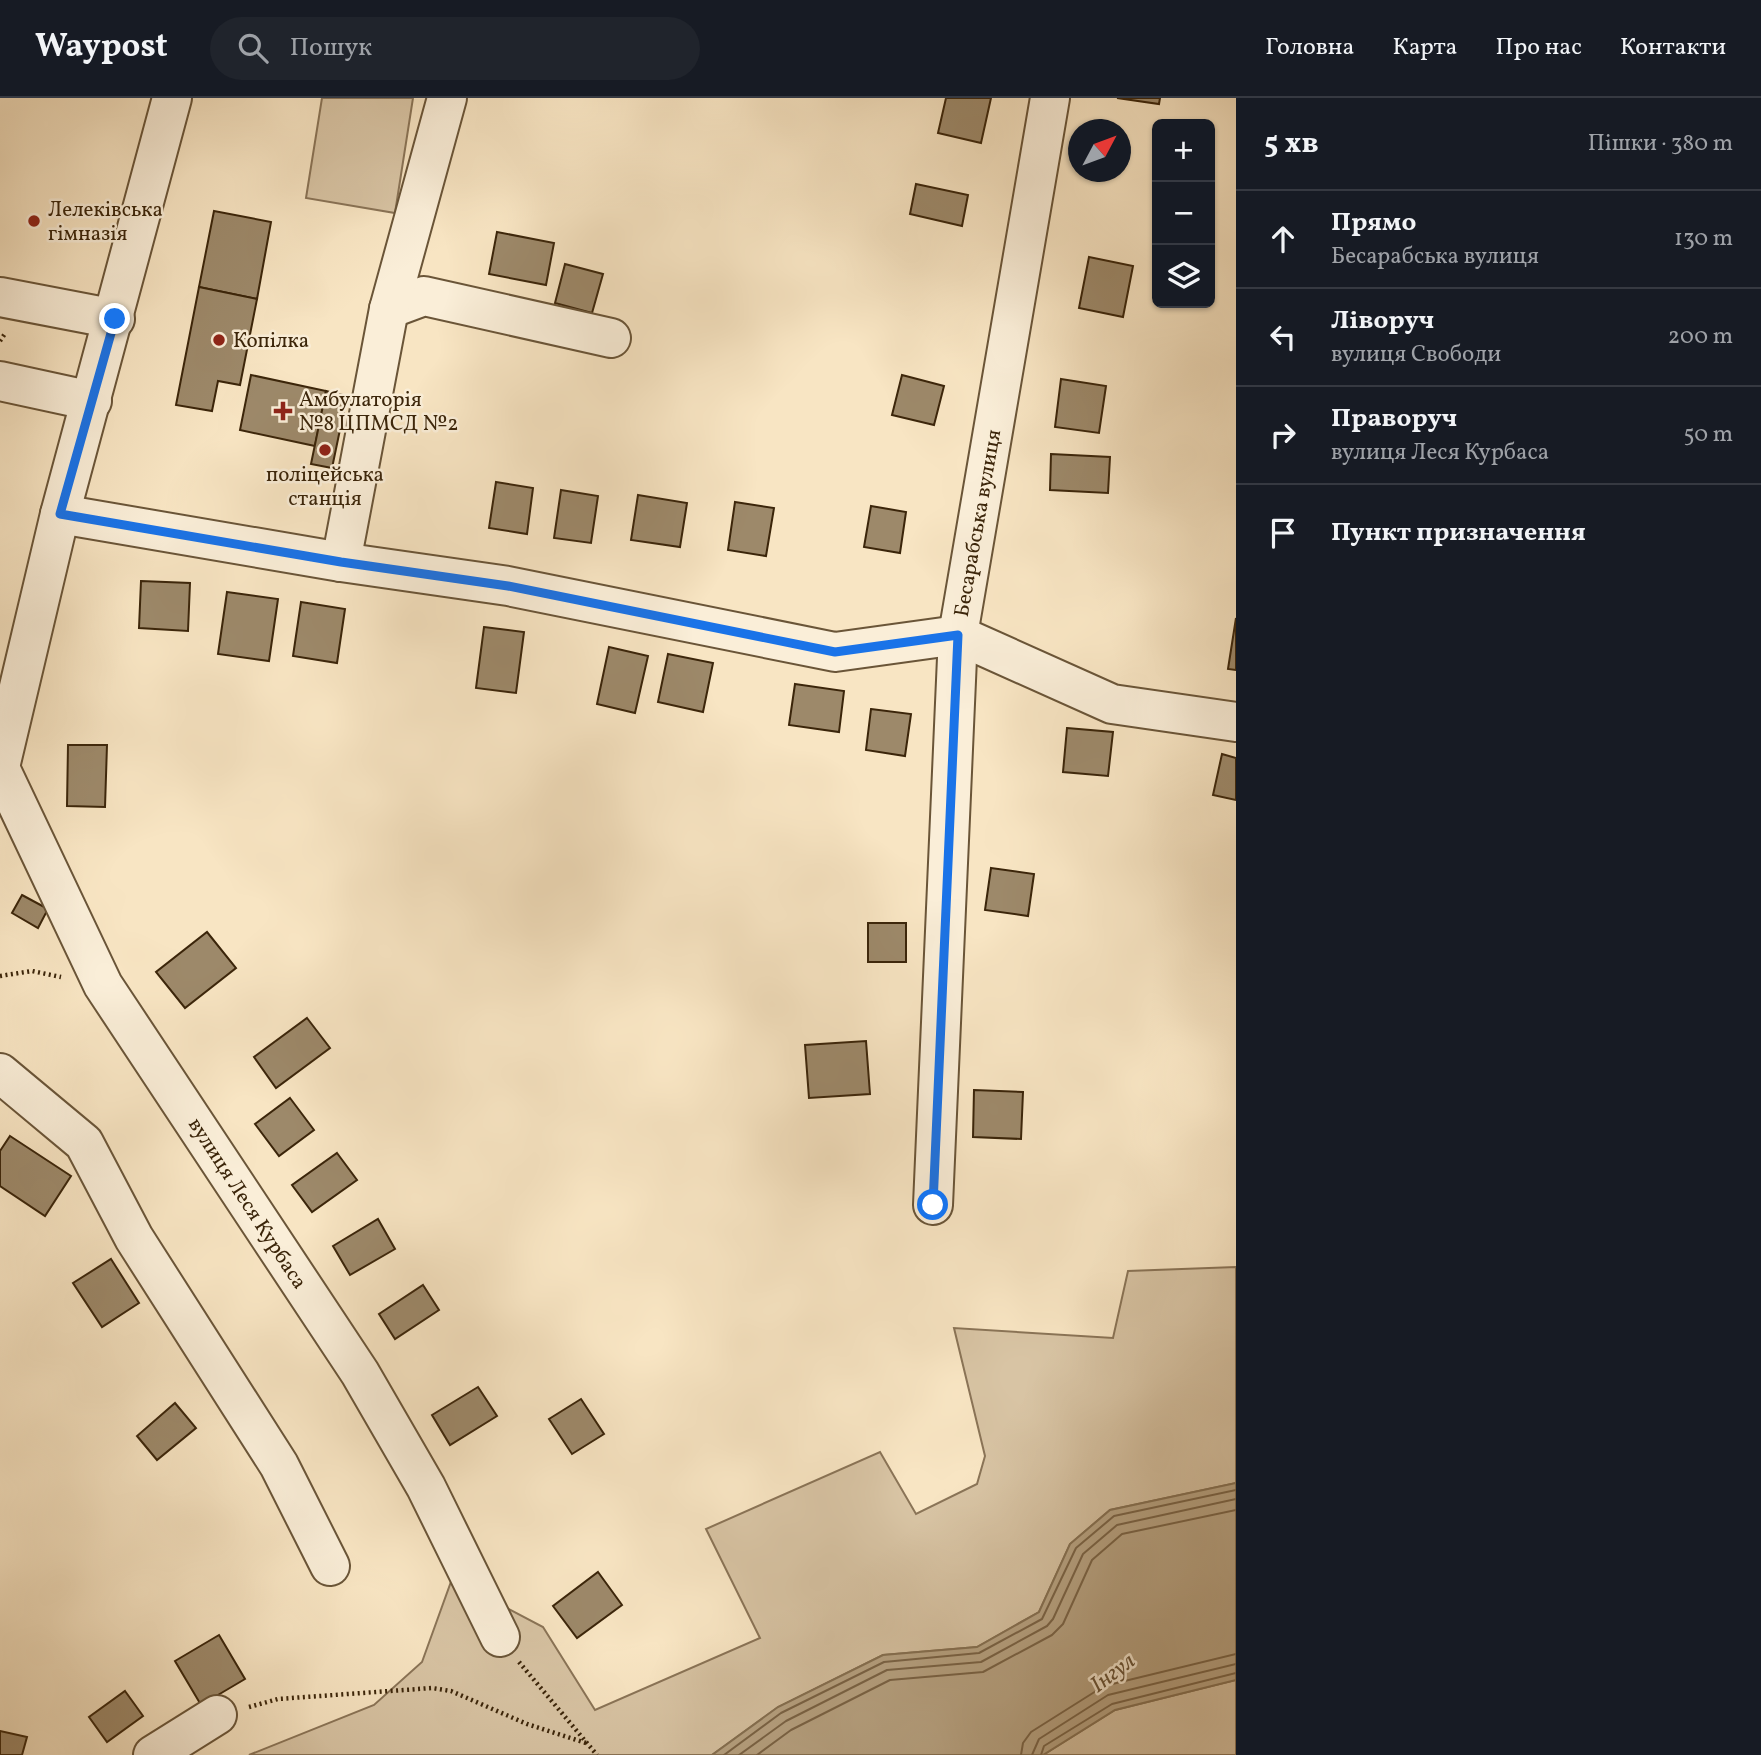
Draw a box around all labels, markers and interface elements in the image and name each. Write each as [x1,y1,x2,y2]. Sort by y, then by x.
search box [210,17,700,80]
text: Waypost [35,25,168,71]
icon: search [234,29,272,67]
text: Пошук [290,30,372,66]
text: Головна [1265,31,1354,65]
text: Карта [1392,31,1458,65]
text: Про нас [1496,31,1582,65]
text: Контакти [1620,31,1726,65]
north arrow [1068,119,1131,182]
map controls [1152,119,1215,308]
button: + [1152,119,1215,182]
text: 5 хв [1264,123,1319,165]
text: Пішки · 380 m [1588,128,1733,160]
button: − [1152,182,1215,245]
place label: Лелеківська гімназія [48,196,163,249]
text: Прямо [1331,205,1416,241]
marker: Лелеківська гімназія [26,213,42,229]
icon: ahead [1264,220,1302,258]
text: 130 m [1674,223,1733,255]
text: Бесарабська вулиця [1331,241,1539,273]
button: layers [1152,245,1215,308]
route end [99,303,130,334]
text: Ліворуч [1331,303,1434,339]
icon: left [1264,318,1302,356]
text: 200 m [1668,321,1733,353]
place label: Копілка [233,327,309,356]
marker: Копілка [211,332,227,348]
text: вулиця Свободи [1331,339,1501,371]
place label: Амбулаторія №8 ЦПМСД №2 [299,386,459,439]
marker: Амбулаторія №8 ЦПМСД №2 [273,401,293,421]
text: Праворуч [1331,401,1457,437]
icon: right [1264,416,1302,454]
text: 50 m [1684,419,1733,451]
street label: Бесарабська вулиця [948,427,1009,619]
text: вулиця Леся Курбаса [1331,437,1549,469]
marker: поліцейська станція [317,442,333,458]
place label: поліцейська станція [266,461,384,514]
icon: arrive [1264,514,1302,552]
text: Пункт призначення [1331,515,1586,551]
street label: вулиця Леся Курбаса [180,1112,313,1295]
route start [917,1189,948,1220]
water label: Інгул [1084,1646,1142,1701]

